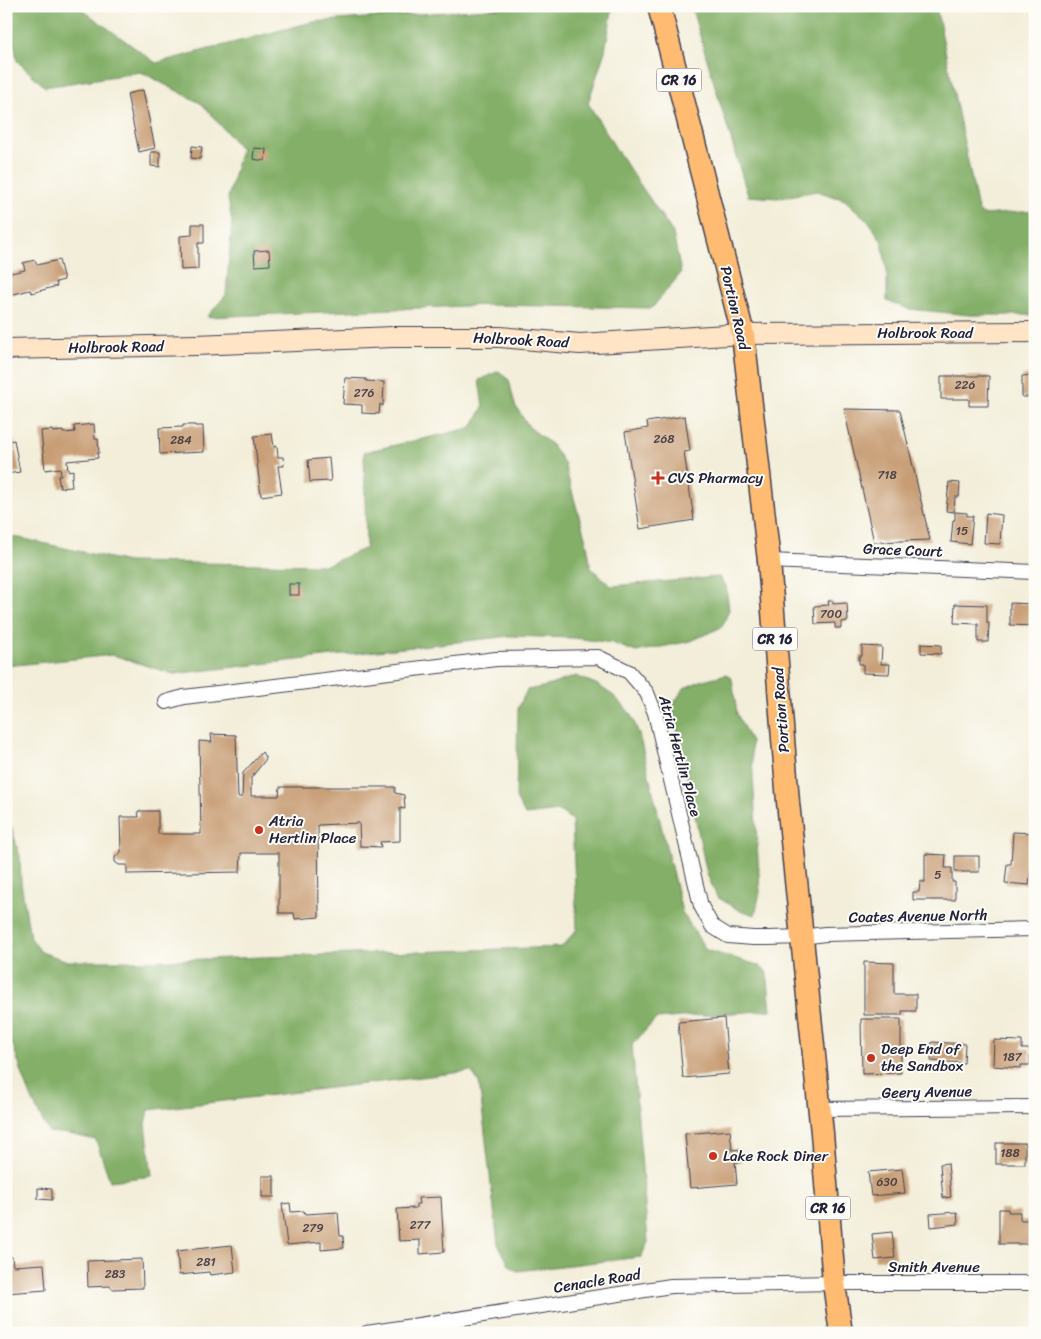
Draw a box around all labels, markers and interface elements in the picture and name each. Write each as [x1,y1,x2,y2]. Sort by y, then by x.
road number: CR 16 [656,68,702,92]
street label: Portion Road [713,264,757,353]
street label: Holbrook Road [877,320,974,346]
street label: Holbrook Road [473,325,571,356]
street label: Holbrook Road [68,333,165,361]
house number: 226 [955,374,976,396]
house number: 276 [354,382,374,404]
house number: 268 [654,428,674,450]
house number: 284 [170,429,192,451]
house number: 718 [877,464,897,486]
place label: CVS Pharmacy [668,465,763,491]
marker: CVS Pharmacy [652,472,664,484]
house number: 15 [956,520,968,542]
street label: Grace Court [863,536,944,564]
house number: 700 [820,603,842,625]
road number: CR 16 [752,628,798,650]
street label: Portion Road [765,666,797,753]
street label: Atria Hertlin Place [651,691,709,820]
place label: Atria Hertlin Place [268,808,357,851]
marker: Atria Hertlin Place [253,824,265,836]
house number: 5 [934,864,942,886]
street label: Coates Avenue North [848,902,988,930]
place label: Deep End of the Sandbox [881,1036,963,1079]
house number: 187 [1002,1046,1023,1068]
marker: Deep End of the Sandbox [865,1052,877,1064]
street label: Geery Avenue [882,1078,973,1106]
house number: 188 [1000,1142,1020,1164]
place label: Lake Rock Diner [723,1143,829,1169]
marker: Lake Rock Diner [707,1150,719,1162]
house number: 630 [877,1171,898,1193]
road number: CR 16 [806,1196,850,1220]
house number: 277 [410,1214,431,1236]
house number: 279 [302,1217,324,1239]
house number: 281 [196,1251,216,1273]
street label: Smith Avenue [888,1254,980,1280]
street label: Cenacle Road [552,1261,643,1301]
house number: 283 [105,1263,126,1285]

